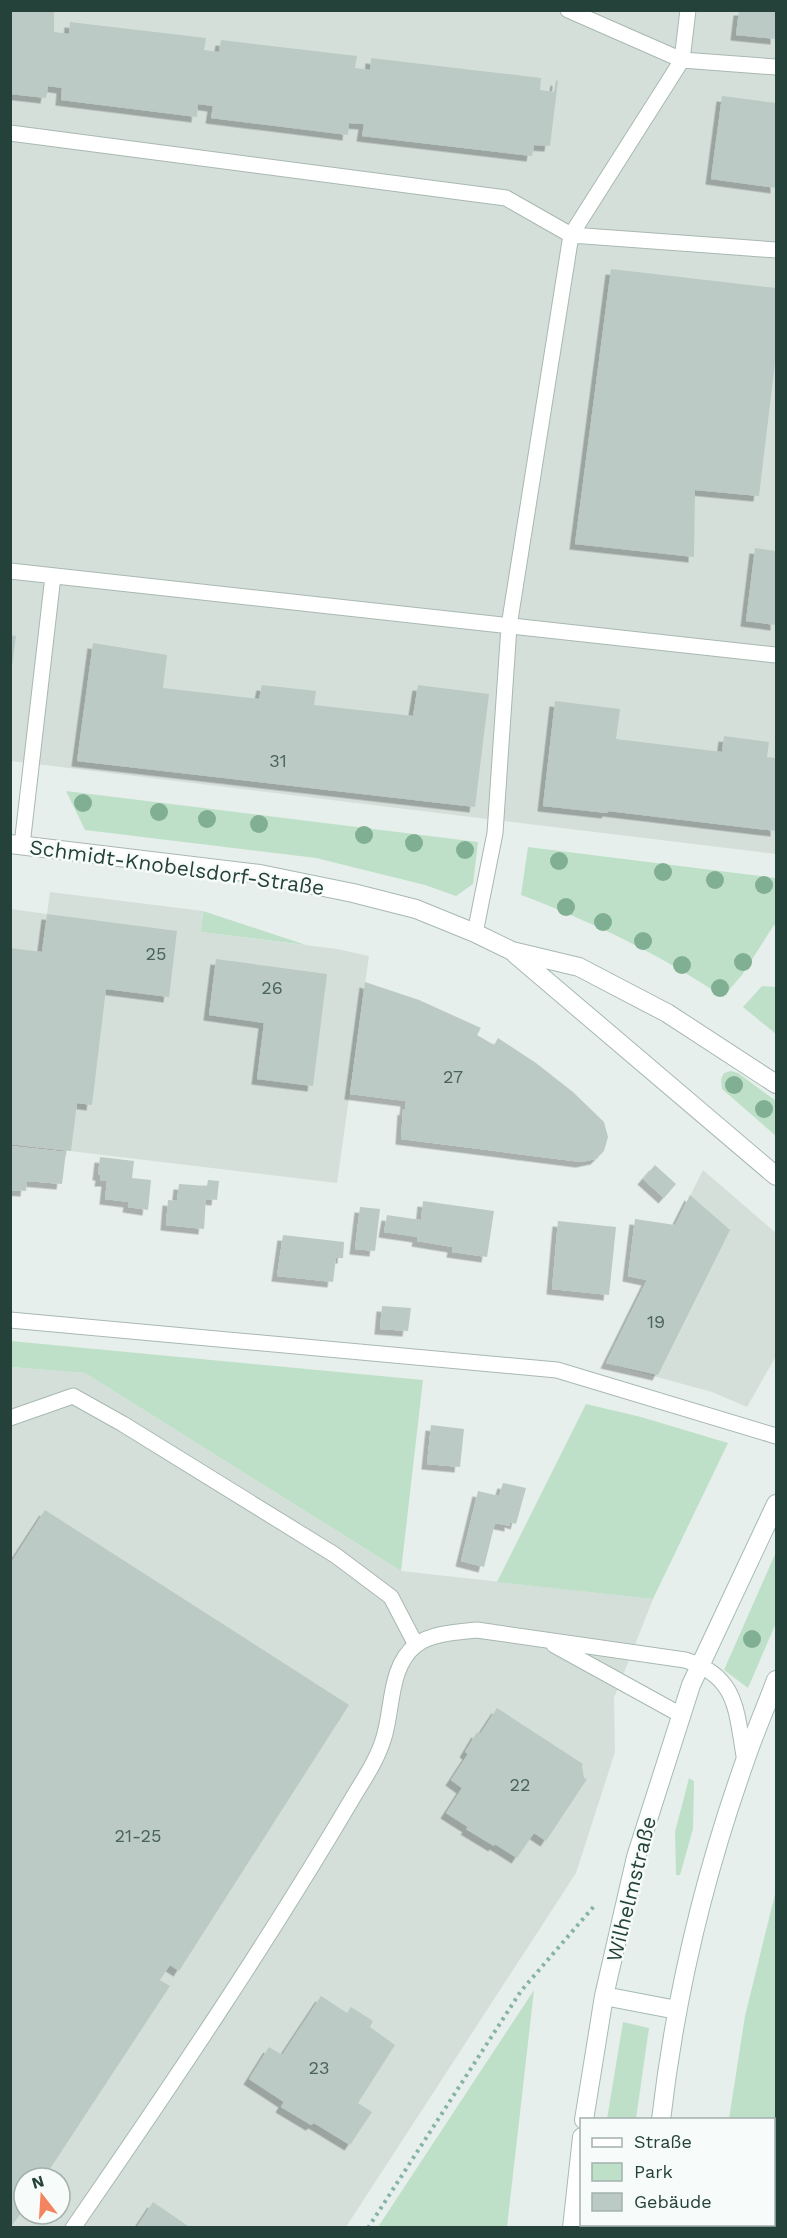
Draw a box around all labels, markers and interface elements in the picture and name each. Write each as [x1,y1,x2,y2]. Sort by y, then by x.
house number: 31 [269,750,287,771]
street label: Schmidt-Knobelsdorf-Straße [28,834,326,900]
house number: 25 [146,943,166,964]
house number: 26 [261,977,283,998]
house number: 27 [443,1066,463,1087]
house number: 19 [647,1311,665,1332]
house number: 22 [510,1774,531,1795]
street label: Wilhelmstraße [601,1814,661,1964]
house number: 21-25 [115,1825,161,1846]
house number: 23 [309,2057,330,2078]
legend [580,2118,775,2226]
text: Straße [634,2131,692,2152]
text: Park [634,2161,673,2182]
north arrow [12,2166,72,2226]
text: N [29,2171,46,2193]
text: Gebäude [634,2191,712,2212]

